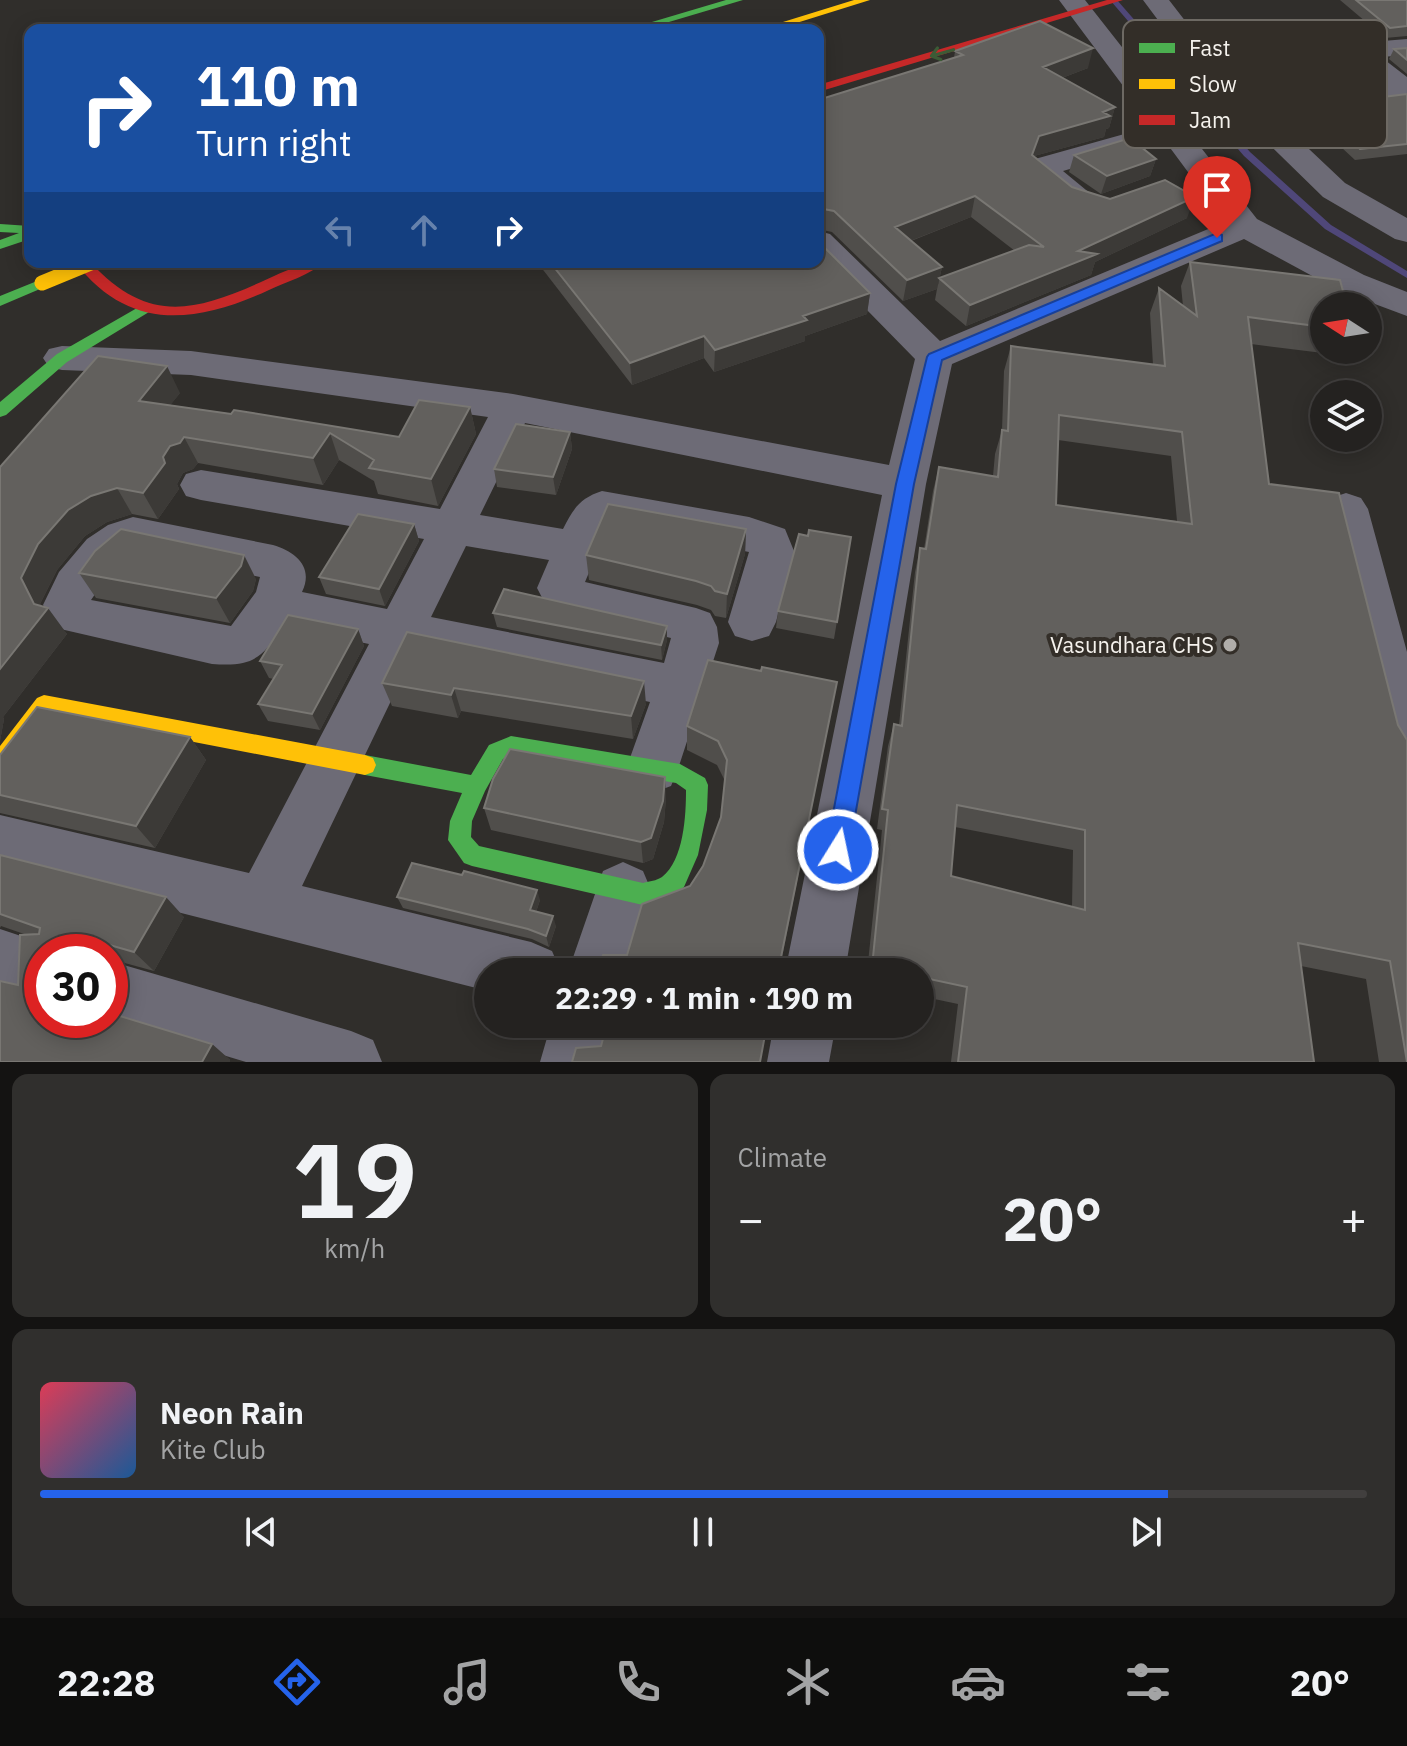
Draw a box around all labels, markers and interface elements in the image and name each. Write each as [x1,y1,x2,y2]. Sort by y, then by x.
legend [1123,20,1387,148]
text: Fast [1189,33,1230,62]
one-way arrow [929,46,955,61]
text: 110 m [196,49,360,121]
icon: right [64,56,168,160]
text: Slow [1189,69,1237,98]
text: Jam [1189,105,1231,134]
text: Turn right [196,119,352,166]
pin [1183,156,1251,238]
icon: arrive [1195,168,1239,212]
icon: left [318,208,362,252]
icon: ahead [402,208,446,252]
icon: right [486,208,530,252]
north arrow [1310,292,1382,364]
map controls [1310,292,1382,452]
button: layers [1310,380,1382,452]
place label: Vasundhara CHS [1050,630,1214,659]
marker: Vasundhara CHS [1221,636,1239,654]
position arrow [796,808,880,892]
speed limit sign: 30 [24,934,128,1038]
text: 22:29 · 1 min · 190 m [555,978,853,1017]
text: 19 [292,1111,417,1247]
text: Climate [738,1140,827,1174]
text: 20° [1002,1179,1102,1258]
text: − [738,1190,764,1247]
text: + [1341,1190,1367,1247]
text: km/h [324,1231,385,1265]
text: Neon Rain [160,1393,304,1432]
text: Kite Club [160,1432,265,1466]
icon: previous [239,1510,283,1554]
icon: pause [681,1510,725,1554]
icon: next [1124,1510,1168,1554]
icon: directions [269,1654,325,1710]
icon: music [439,1654,495,1710]
icon: phone [610,1654,666,1710]
icon: climate [780,1654,836,1710]
icon: car [950,1654,1006,1710]
icon: filters [1120,1654,1176,1710]
text: 22:28 [57,1659,155,1706]
text: 20° [1290,1659,1350,1706]

